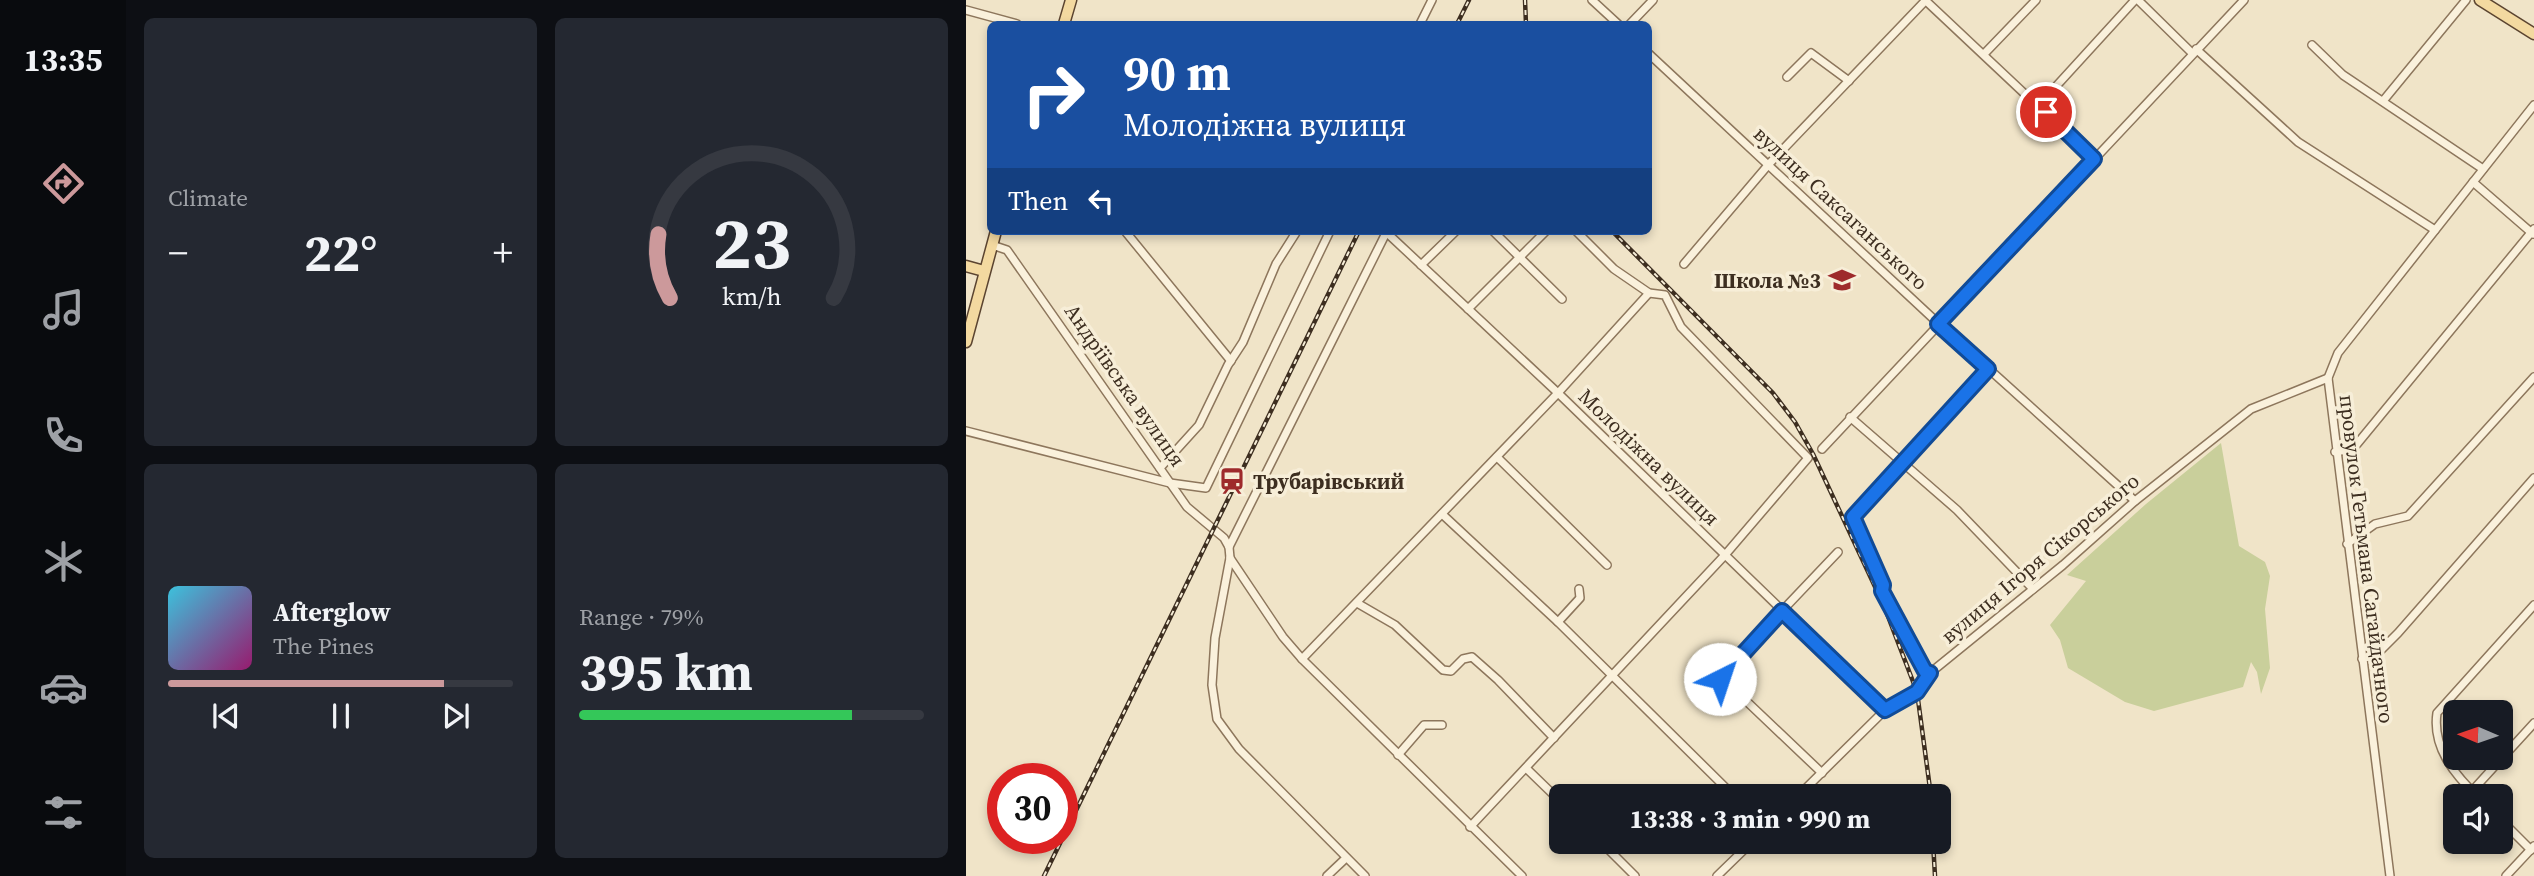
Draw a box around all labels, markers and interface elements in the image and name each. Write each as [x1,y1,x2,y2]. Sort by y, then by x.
text: 13:35 [24,38,102,82]
text: 90 m [1123,39,1231,106]
icon: right [1008,49,1099,140]
pin [2016,82,2076,142]
icon: arrive [2027,93,2065,131]
text: Молодіжна вулиця [1123,103,1407,147]
street label: вулиця Саксаганського [1747,119,1935,297]
icon: directions [39,159,88,208]
text: Climate [168,182,248,214]
icon: left [1082,182,1120,220]
text: Then [1008,183,1068,219]
text: 23 [712,193,791,292]
text: 22° [304,217,377,288]
text: − [168,227,188,279]
text: + [493,227,513,279]
school or university icon: Школа №3 [1827,265,1857,295]
place label: Школа №3 [1714,266,1821,295]
text: km/h [722,279,781,313]
icon: music [39,285,88,334]
street label: Андріївська вулиця [1058,298,1192,472]
street label: Молодіжна вулиця [1572,382,1726,532]
street label: провулок Гетьмана Сагайдачного [2332,393,2402,725]
icon: phone [39,411,88,460]
station icon: Трубарівський [1217,466,1247,496]
street label: вулиця Ігоря Сікорського [1935,466,2145,650]
place label: Трубарівський [1253,467,1405,496]
icon: climate [39,537,88,586]
text: Afterglow [273,594,391,630]
text: Range · 79% [579,601,704,633]
text: The Pines [273,630,374,662]
text: 395 km [579,636,753,707]
position arrow [1683,642,1757,716]
icon: car [39,663,88,712]
icon: previous [207,697,245,735]
icon: pause [322,697,360,735]
icon: next [437,697,475,735]
north arrow [2443,700,2513,770]
map controls [2443,700,2513,854]
speed limit sign: 30 [987,763,1078,854]
button: sound [2443,784,2513,854]
icon: filters [39,788,88,837]
text: 13:38 · 3 min · 990 m [1630,801,1870,837]

